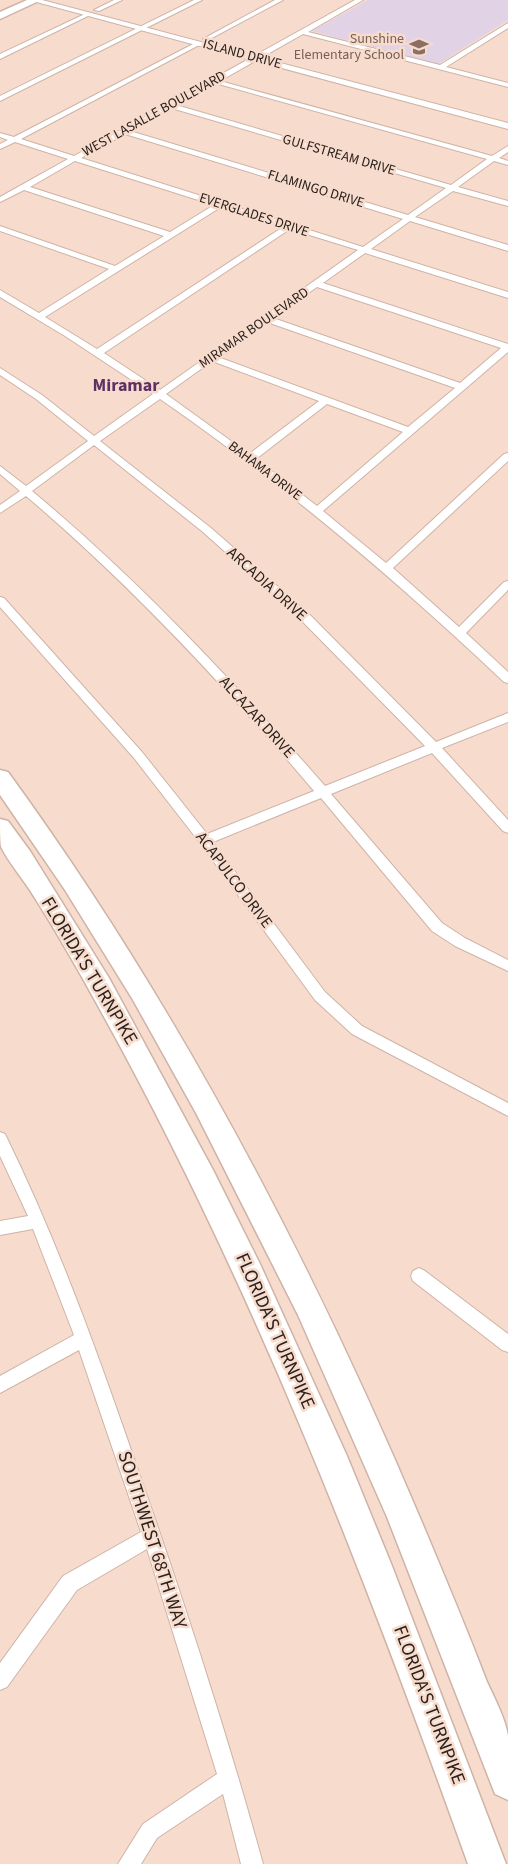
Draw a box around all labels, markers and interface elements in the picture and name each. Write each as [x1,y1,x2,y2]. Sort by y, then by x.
place label: Sunshine Elementary School [294,29,404,65]
street label: ISLAND DRIVE [200,34,284,74]
school or university icon: Sunshine Elementary School [408,36,430,58]
street label: WEST LASALLE BOULEVARD [79,66,229,162]
street label: GULFSTREAM DRIVE [280,129,398,181]
street label: FLAMINGO DRIVE [265,165,367,213]
street label: EVERGLADES DRIVE [197,188,311,242]
street label: MIRAMAR BOULEVARD [195,283,313,373]
district label: Miramar [93,373,160,398]
street label: BAHAMA DRIVE [224,437,306,505]
street label: ARCADIA DRIVE [222,542,312,626]
street label: ALCAZAR DRIVE [214,671,300,763]
street label: ACAPULCO DRIVE [190,827,278,933]
street label: FLORIDA'S TURNPIKE [34,892,144,1050]
street label: FLORIDA'S TURNPIKE [228,1249,322,1413]
street label: SOUTHWEST 68TH WAY [110,1448,194,1633]
street label: FLORIDA'S TURNPIKE [386,1622,472,1788]

